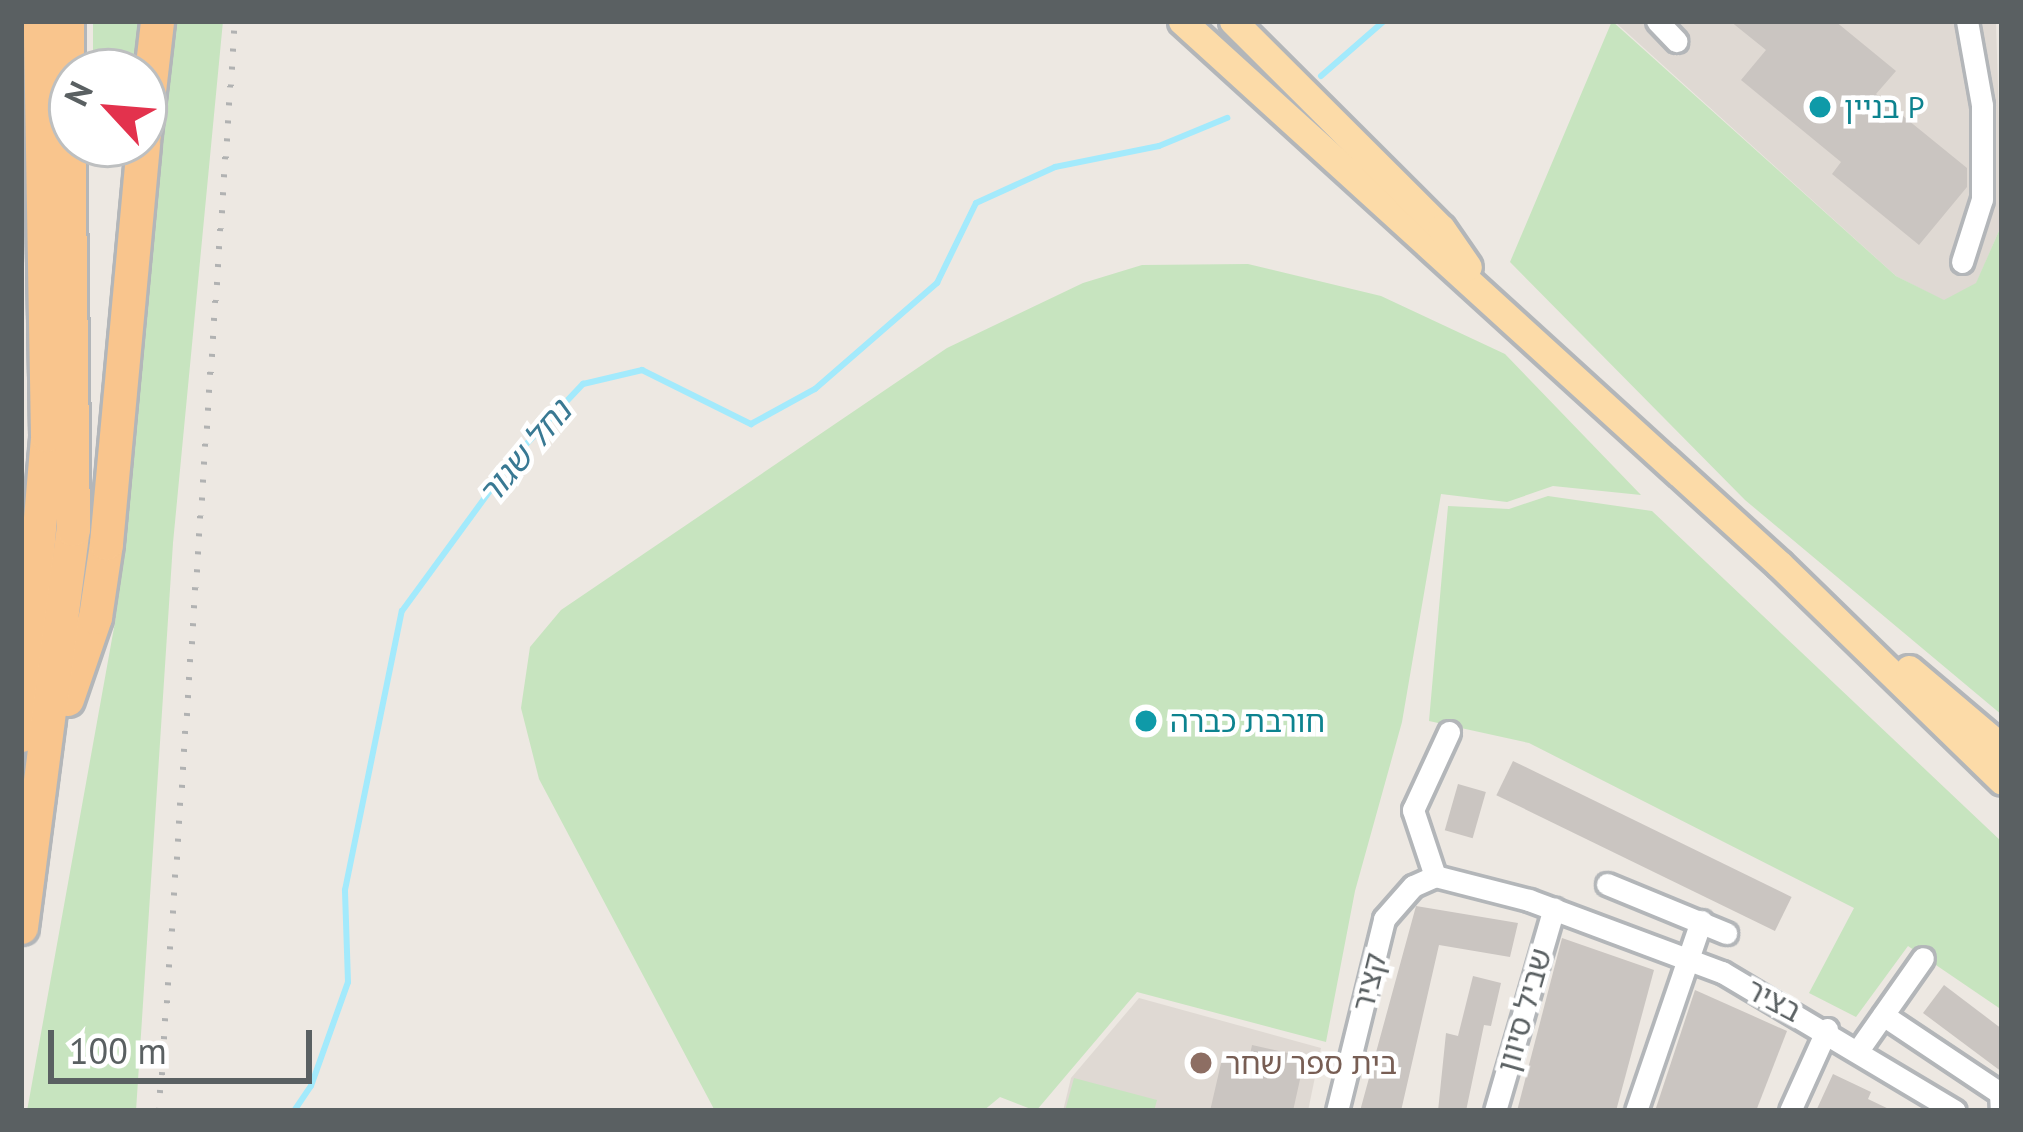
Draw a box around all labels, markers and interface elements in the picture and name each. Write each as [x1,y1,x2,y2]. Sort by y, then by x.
north arrow [48,48,168,168]
text: N [54,74,102,112]
place label: בניין P [1844,89,1924,125]
marker: בניין P [1807,94,1833,120]
water label: נחל שגור [469,392,579,512]
place label: חורבת כברה [1170,703,1325,739]
marker: חורבת כברה [1133,708,1159,734]
street label: שביל סיוון [1489,944,1559,1076]
street label: קציר [1344,949,1394,1015]
street label: בציר [1740,971,1808,1029]
scale bar [54,1006,318,1080]
text: 100 m [69,1027,167,1074]
place label: בית ספר שחר [1225,1045,1397,1081]
marker: בית ספר שחר [1188,1050,1214,1076]

